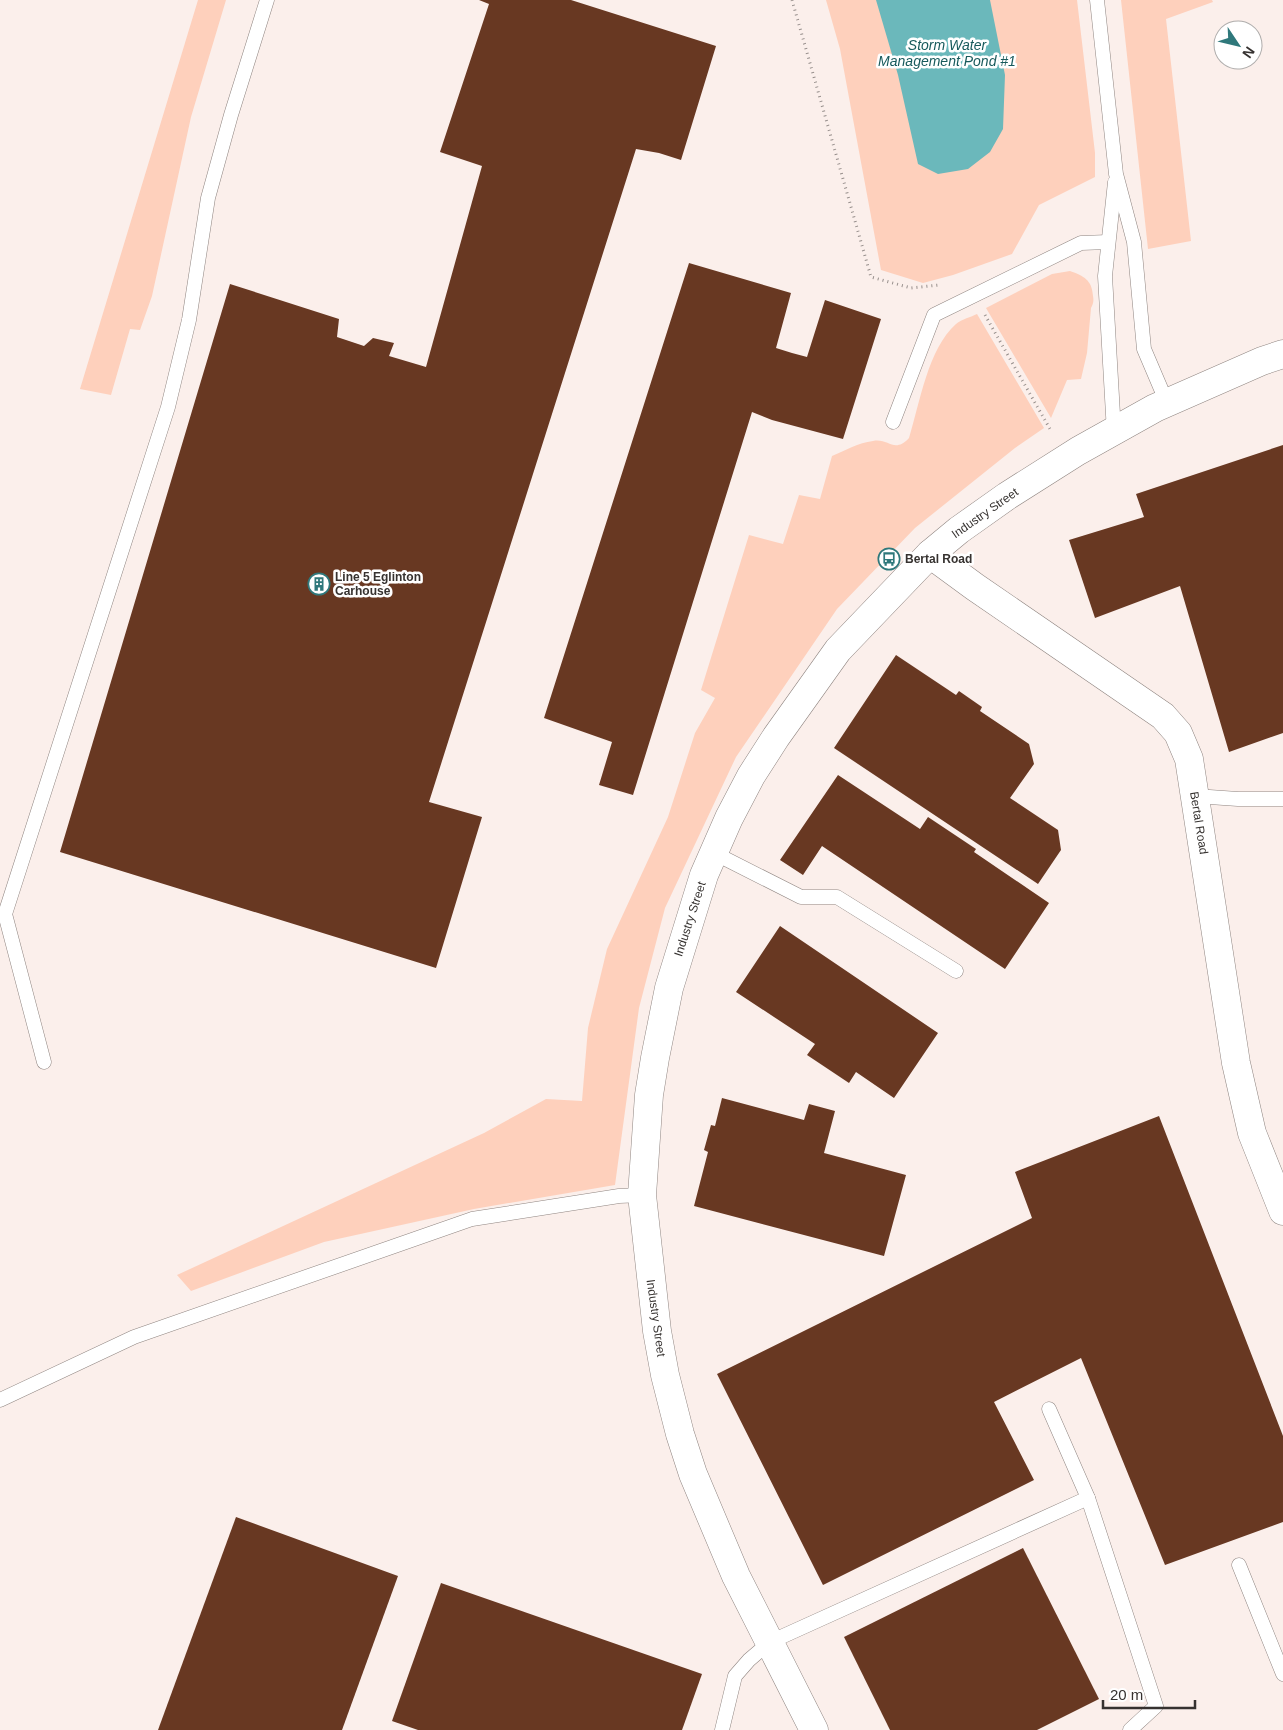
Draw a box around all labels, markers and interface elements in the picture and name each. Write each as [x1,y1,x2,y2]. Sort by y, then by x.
north arrow [1213,20,1263,70]
water label: Storm Water Management Pond #1 [878,37,1016,69]
text: N [1239,44,1258,61]
street label: Industry Street [949,485,1022,541]
bus stop icon: Bertal Road [877,547,901,571]
place label: Bertal Road [905,552,972,566]
place label: Line 5 Eglinton Carhouse [335,570,421,598]
building icon: Line 5 Eglinton Carhouse [307,572,331,596]
street label: Bertal Road [1187,791,1211,855]
street label: Industry Street [671,879,709,958]
street label: Industry Street [644,1278,668,1358]
scale bar [1103,1678,1196,1710]
text: 20 m [1110,1686,1143,1703]

